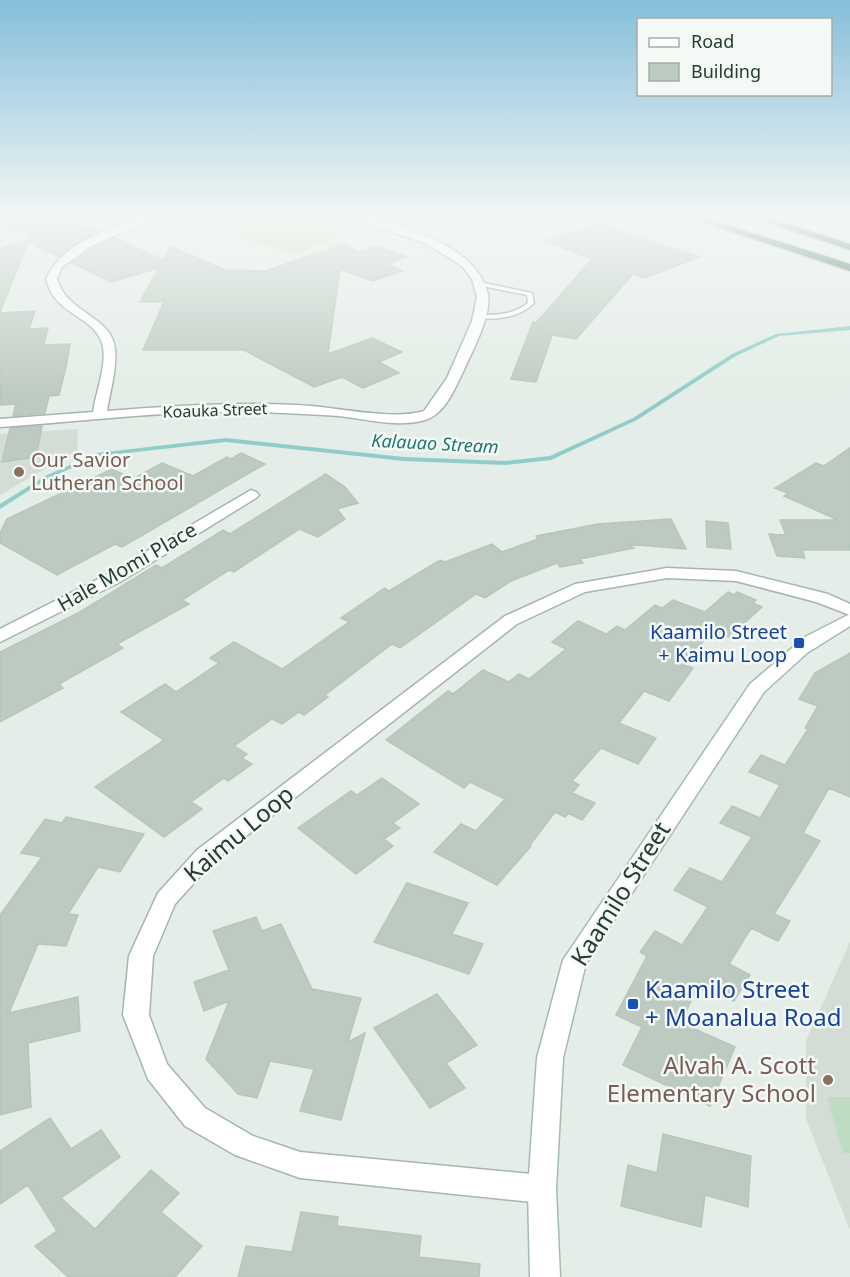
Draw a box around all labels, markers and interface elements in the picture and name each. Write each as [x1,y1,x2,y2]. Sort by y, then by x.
legend [637,18,832,96]
text: Road [691,29,734,53]
text: Building [691,59,761,83]
street label: Koauka Street [162,397,268,423]
water label: Kalauao Stream [371,428,499,458]
place label: Our Savior Lutheran School [31,446,184,496]
marker: Our Savior Lutheran School [12,465,26,479]
street label: Hale Momi Place [52,516,201,617]
place label: Kaamilo Street + Kaimu Loop [650,618,787,668]
marker: Kaamilo Street + Kaimu Loop [792,636,806,650]
street label: Kaimu Loop [176,777,300,889]
street label: Kaamilo Street [562,814,677,972]
place label: Kaamilo Street + Moanalua Road [645,972,841,1033]
marker: Kaamilo Street + Moanalua Road [626,997,640,1011]
place label: Alvah A. Scott Elementary School [607,1048,816,1109]
marker: Alvah A. Scott Elementary School [821,1073,835,1087]

